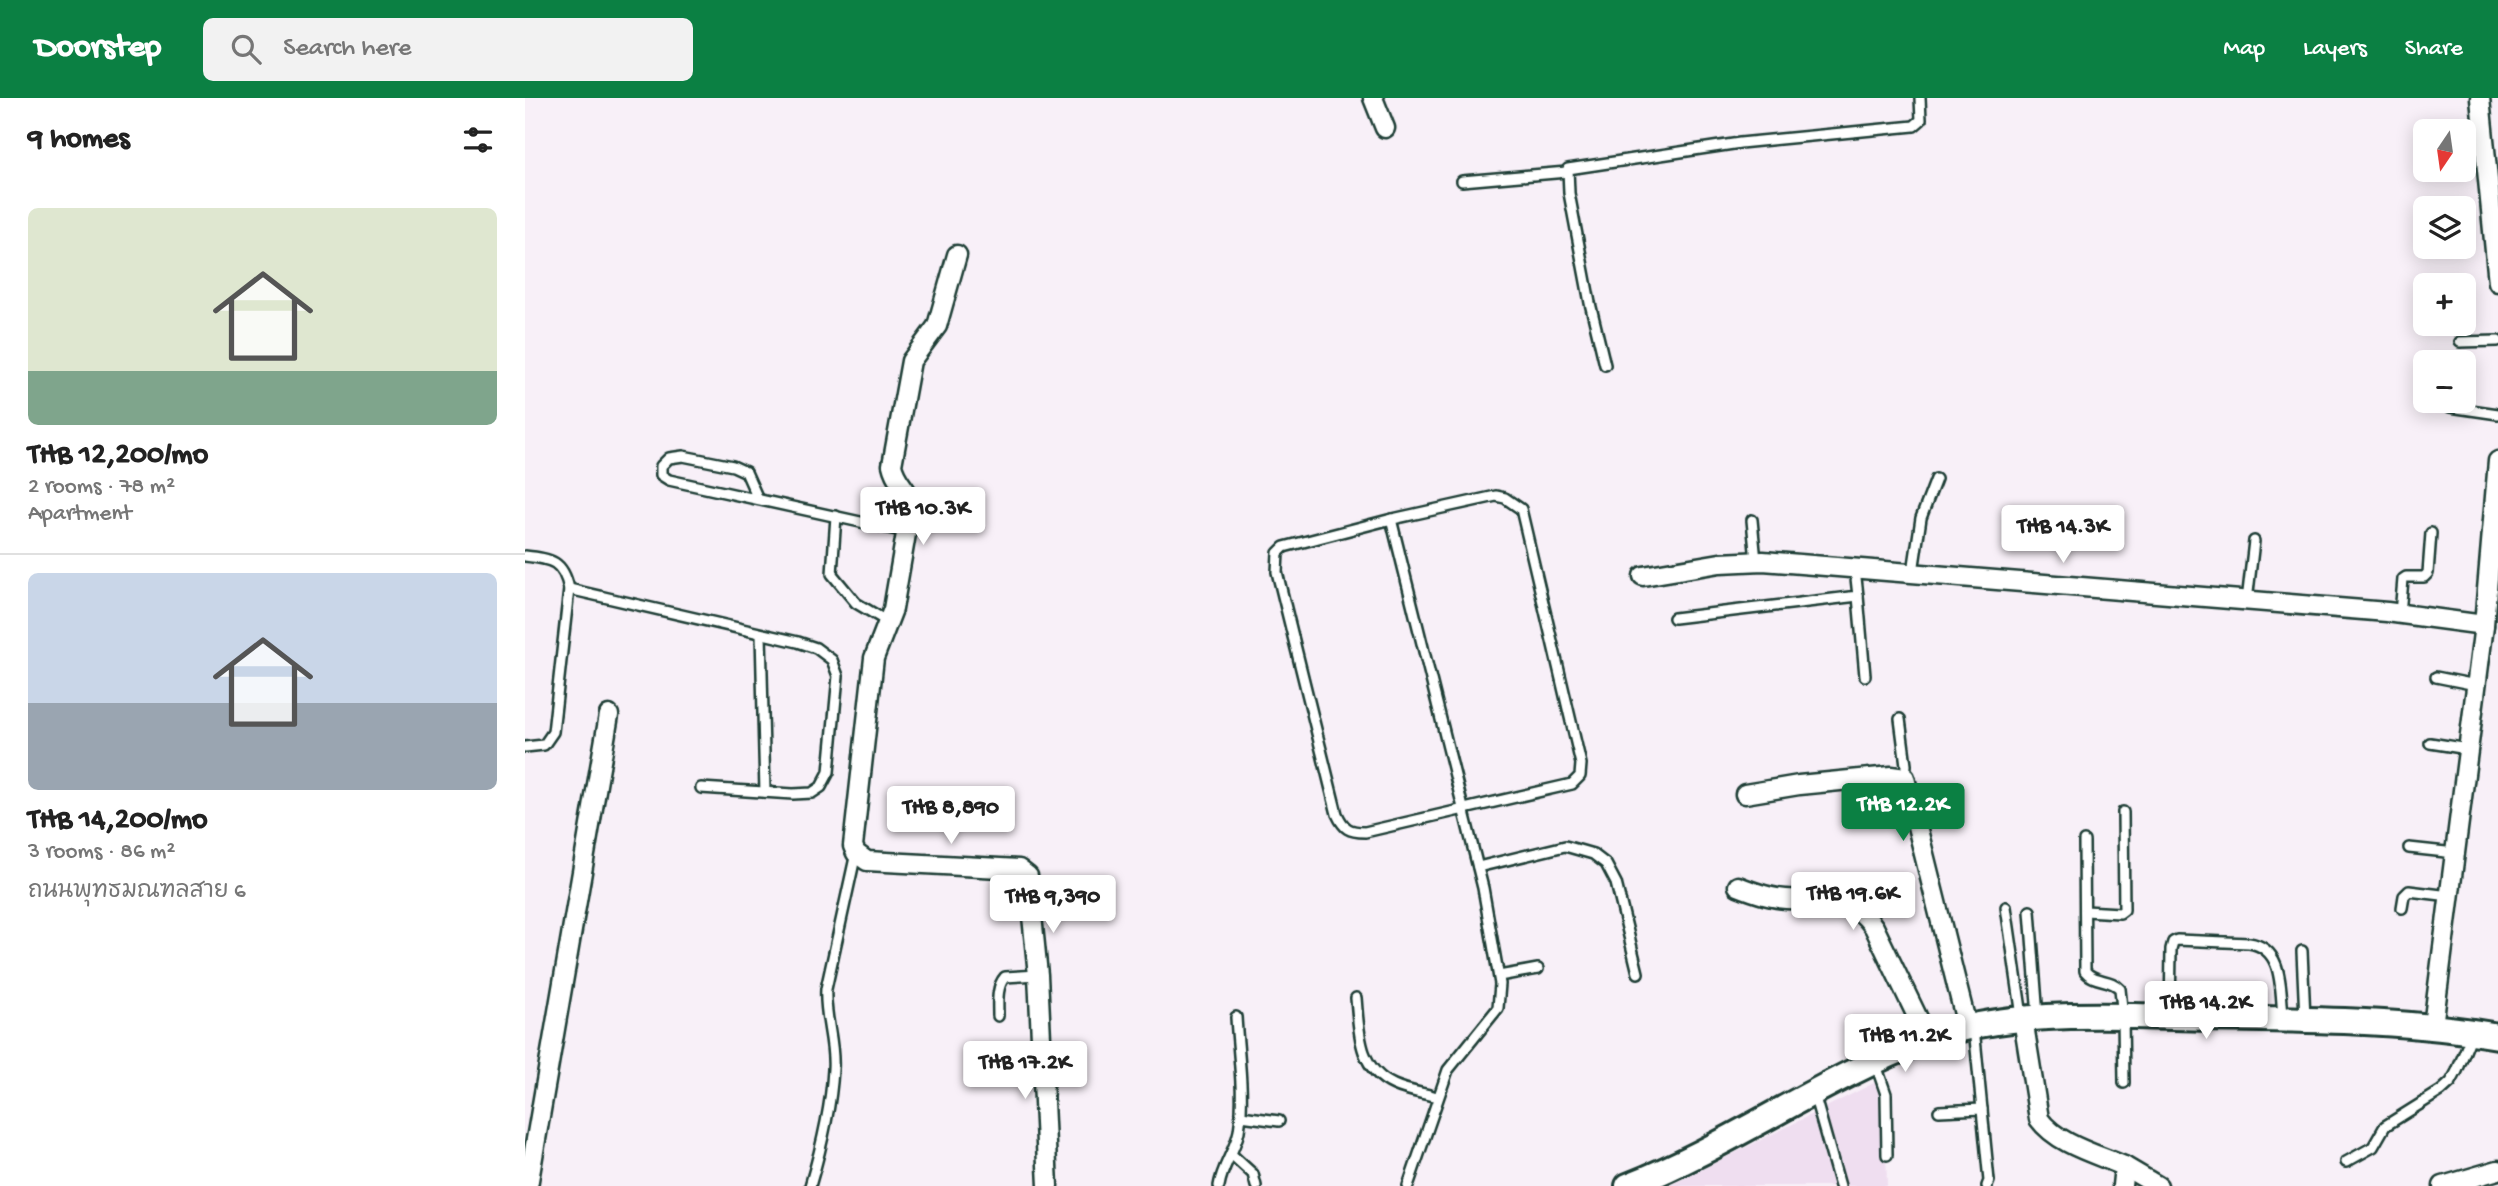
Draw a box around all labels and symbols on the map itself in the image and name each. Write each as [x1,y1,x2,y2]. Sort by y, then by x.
north arrow [2413,119,2476,182]
pin: THB 10.3K [843,488,1003,547]
pin: THB 14.3K [1983,505,2143,565]
pin: THB 12.2K [1823,784,1983,843]
pin: THB 8,890 [871,786,1031,846]
pin: THB 19.6K [1773,872,1933,932]
pin: THB 9,390 [973,876,1133,935]
pin: THB 14.2K [2126,982,2286,1041]
pin: THB 11.2K [1825,1014,1985,1074]
pin: THB 17.2K [945,1042,1105,1101]

